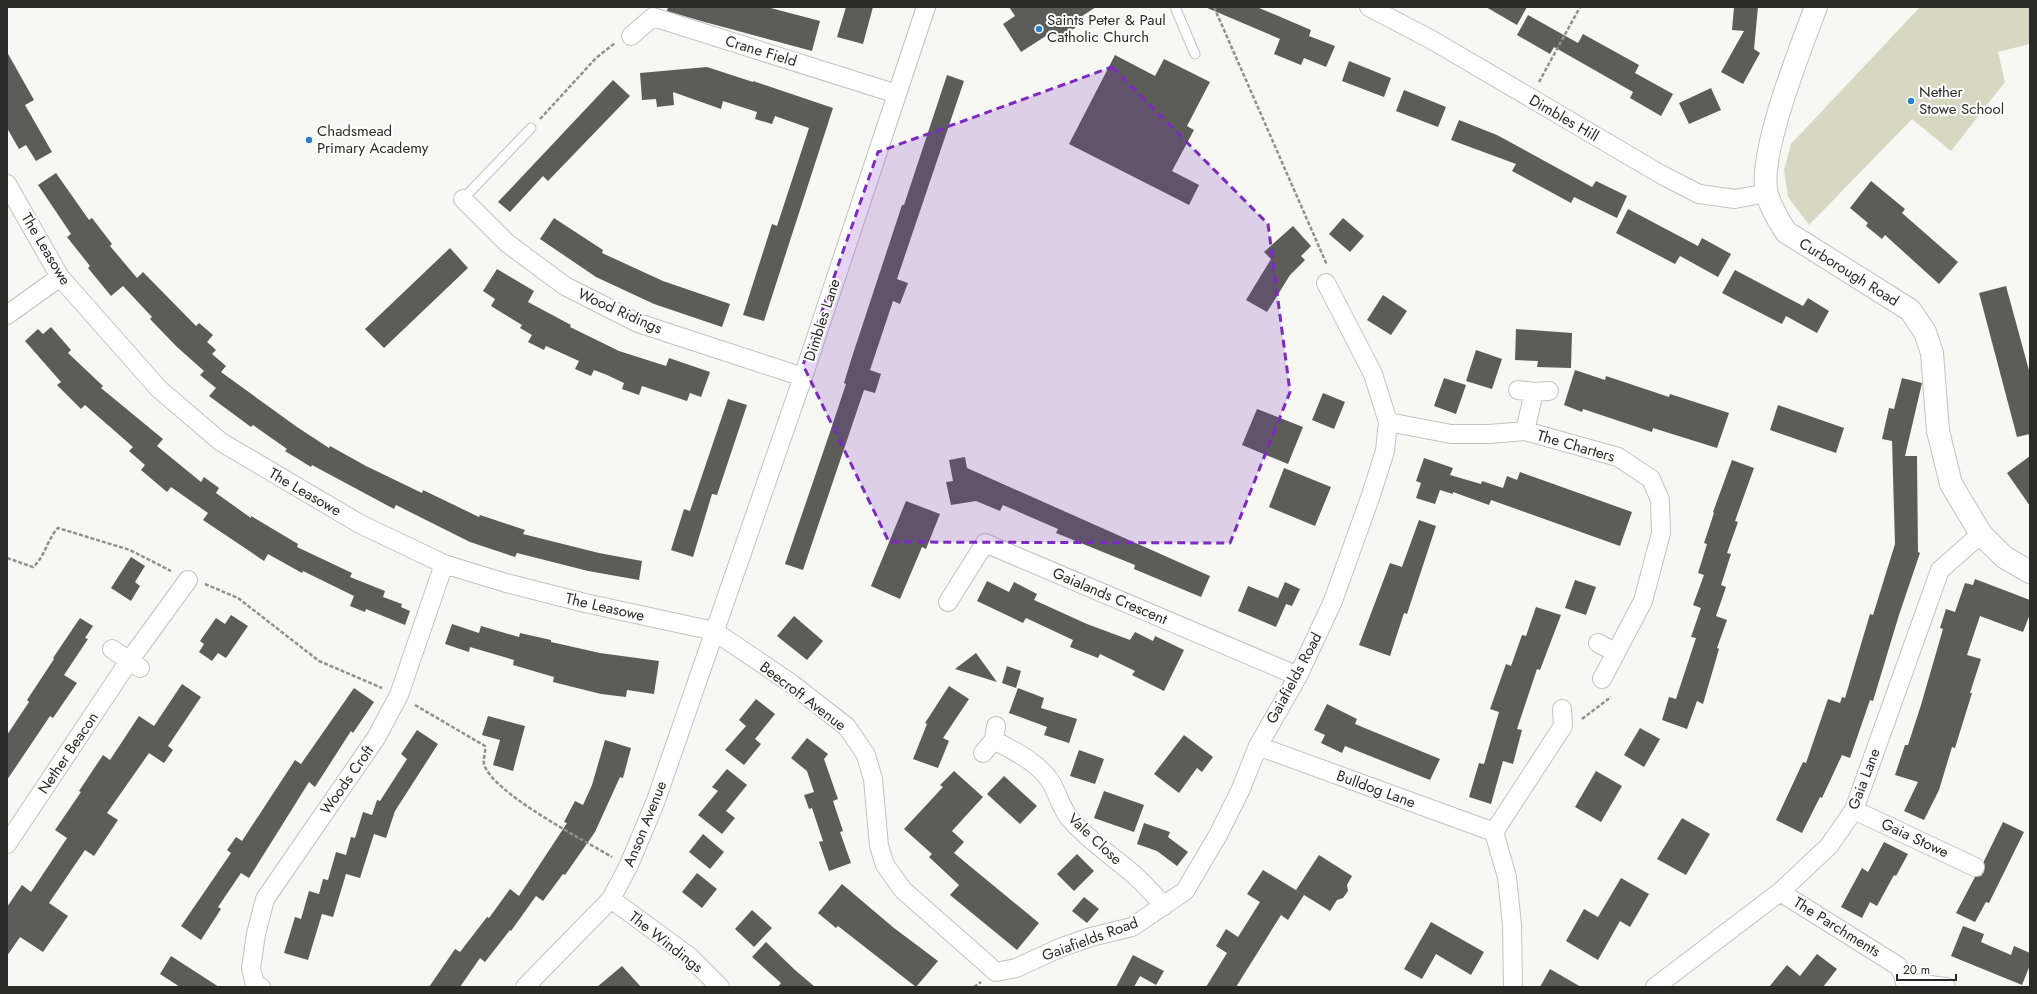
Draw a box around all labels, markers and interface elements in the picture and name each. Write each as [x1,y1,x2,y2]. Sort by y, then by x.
place label: Saints Peter & Paul Catholic Church [1047,9,1166,48]
marker: Saints Peter & Paul Catholic Church [1034,24,1044,34]
street label: Crane Field [722,30,800,72]
place label: Nether Stowe School [1919,81,2004,120]
street label: Dimbles Hill [1525,89,1603,147]
marker: Nether Stowe School [1906,96,1916,106]
place label: Chadsmead Primary Academy [317,120,429,159]
marker: Chadsmead Primary Academy [304,135,314,145]
street label: The Leasowe [16,209,76,289]
street label: Curborough Road [1795,232,1903,312]
street label: Dimbles Lane [798,276,846,364]
street label: Wood Ridings [574,283,666,339]
street label: The Charters [1534,424,1618,468]
street label: The Leasowe [265,462,346,522]
street label: Gaialands Crescent [1049,562,1171,630]
street label: The Leasowe [563,587,647,627]
street label: Gaiafields Road [1261,628,1327,728]
street label: Beecroft Avenue [755,656,851,736]
street label: Nether Beacon [32,708,104,798]
street label: Woods Croft [315,740,379,819]
street label: Gaia Lane [1842,745,1886,813]
street label: Bulldog Lane [1333,765,1419,814]
street label: Anson Avenue [618,777,672,870]
street label: Vale Close [1063,808,1127,870]
street label: Gaia Stowe [1878,813,1952,863]
street label: The Parchments [1789,891,1885,963]
street label: The Windings [624,906,708,978]
street label: Gaiafields Road [1039,911,1141,967]
scale bar [1897,956,1956,982]
text: 20 m [1903,961,1930,979]

